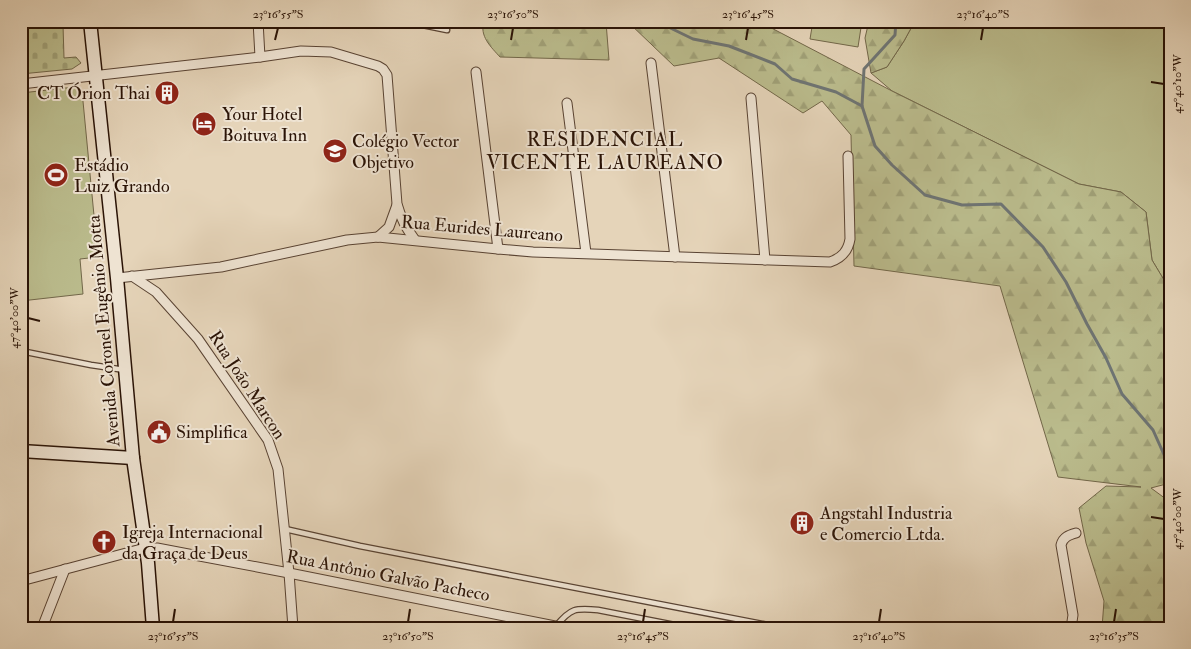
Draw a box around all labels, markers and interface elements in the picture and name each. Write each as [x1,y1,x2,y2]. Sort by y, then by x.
text: 23°16'55"S [253,7,303,22]
text: 23°16'50"S [487,7,539,22]
text: 23°16'45"S [722,7,774,22]
text: 23°16'40"S [957,7,1009,22]
text: 47°40'10"W [1170,53,1185,114]
building icon: CT Órion Thai [154,80,180,106]
place label: CT Órion Thai [37,82,150,105]
place label: Your Hotel Boituva Inn [222,103,307,147]
hotel icon: Your Hotel Boituva Inn [191,111,217,137]
district label: RESIDENCIAL VICENTE LAUREANO [486,127,724,175]
place label: Colégio Vector Objetivo [352,130,459,174]
school or university icon: Colégio Vector Objetivo [322,138,348,164]
place label: Estádio Luiz Grando [74,154,170,198]
sports icon: Estádio Luiz Grando [43,162,69,188]
street label: Rua Eurides Laureano [400,210,564,248]
street label: Avenida Coronel Eugênio Motta [82,214,126,449]
text: 47°40'00"W [7,287,22,349]
street label: Rua João Marcon [203,326,291,444]
public building icon: Simplifica [146,419,172,445]
place label: Simplifica [176,421,248,444]
text: 47°40'00"W [1170,488,1185,550]
place label: Angstahl Industria e Comercio Ltda. [819,502,953,546]
building icon: Angstahl Industria e Comercio Ltda. [789,510,815,536]
place label: Igreja Internacional da Graça de Deus [122,521,263,565]
church icon: Igreja Internacional da Graça de Deus [91,529,117,555]
street label: Rua Antônio Galvão Pacheco [284,545,492,607]
text: 23°16'55"S [148,629,198,644]
text: 23°16'50"S [382,629,434,644]
text: 23°16'45"S [617,629,669,644]
text: 23°16'40"S [853,629,905,644]
text: 23°16'35"S [1089,629,1139,644]

